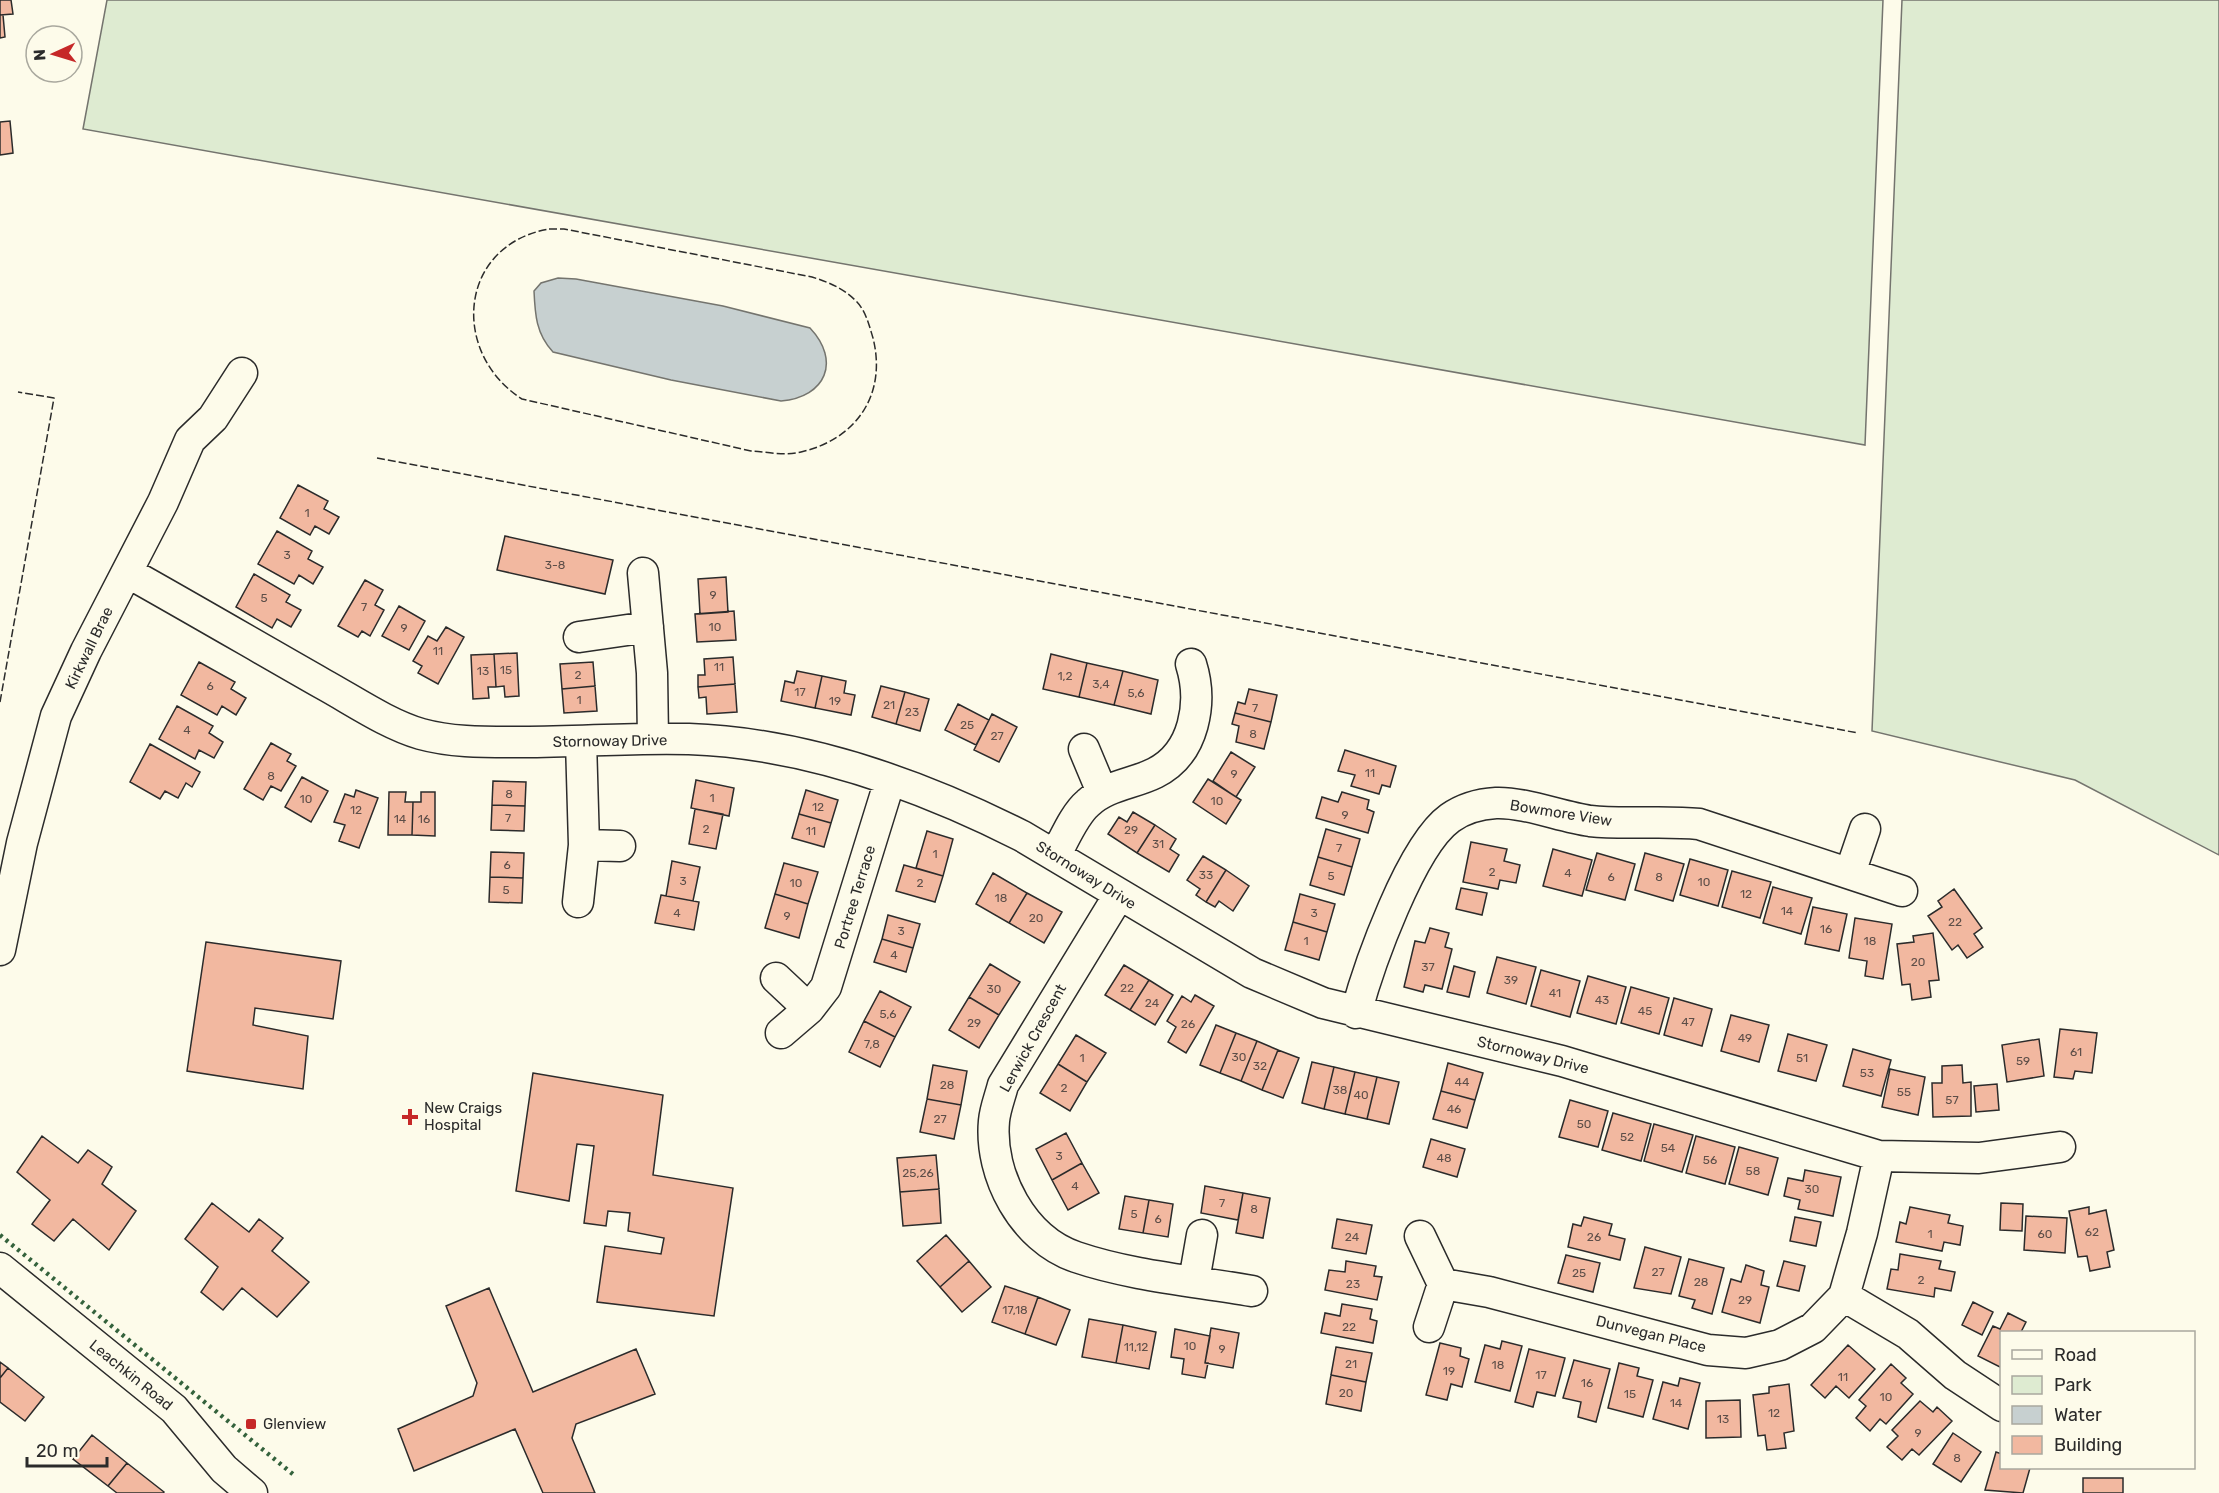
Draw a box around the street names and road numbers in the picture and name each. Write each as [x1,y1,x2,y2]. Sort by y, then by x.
street label: Kirkwall Brae [61,604,117,692]
street label: Stornoway Drive [553,731,667,751]
street label: Bowmore View [1509,796,1613,830]
street label: Stornoway Drive [1033,837,1139,913]
street label: Portree Terrace [831,843,879,951]
street label: Lerwick Crescent [996,981,1070,1095]
street label: Stornoway Drive [1475,1032,1591,1078]
street label: Dunvegan Place [1594,1312,1708,1356]
street label: Leachkin Road [86,1336,176,1414]

